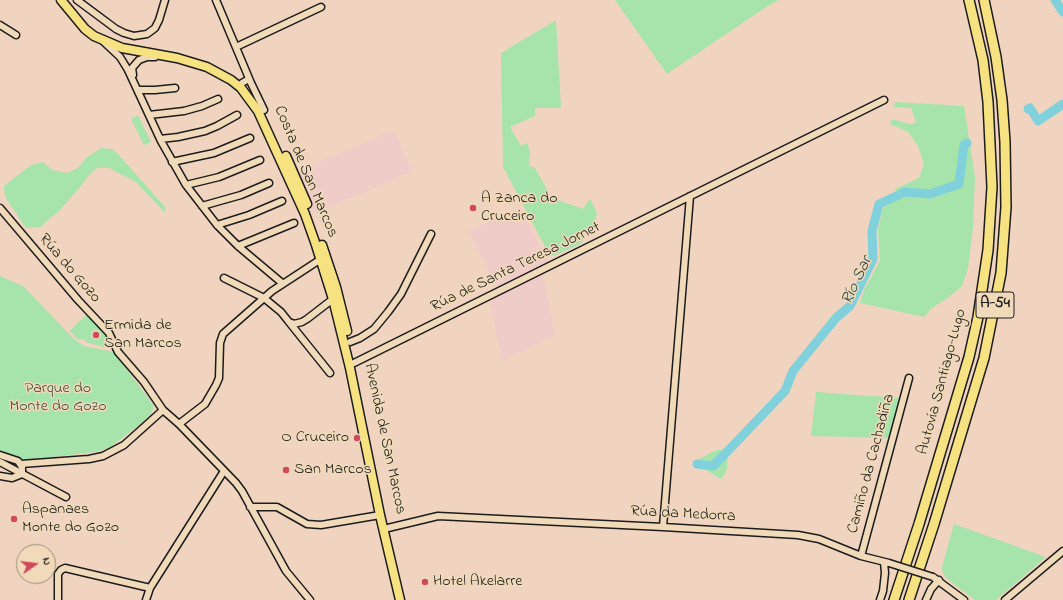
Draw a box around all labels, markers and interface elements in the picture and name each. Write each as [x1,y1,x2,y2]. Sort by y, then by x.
street label: Costa de San Marcos [269,103,341,241]
place label: A Zanca do Cruceiro [481,189,558,227]
marker: A Zanca do Cruceiro [468,203,478,213]
street label: Rúa de Santa Teresa Jornet [428,219,604,317]
street label: Rúa do Gozo [34,231,104,307]
water label: Río Sar [838,254,878,308]
road number: A-54 [976,292,1014,318]
street label: Autovía Santiago-Lugo [914,307,972,457]
place label: Ermida de San Marcos [104,316,182,354]
marker: Ermida de San Marcos [91,330,101,340]
street label: Avenida de San Marcos [359,362,409,516]
park label: Parque do Monte do Gozo [9,379,107,417]
street label: Camiño da Cachadiña [844,392,900,536]
place label: O Cruceiro [281,428,349,448]
marker: O Cruceiro [352,433,362,443]
place label: San Marcos [294,460,372,480]
marker: San Marcos [281,465,291,475]
place label: Aspanaes Monte do Gozo [22,500,119,538]
street label: Rúa da Medorra [630,503,736,527]
marker: Aspanaes Monte do Gozo [9,514,19,524]
north arrow [16,544,56,584]
text: N [38,556,55,567]
place label: Hotel Akelarre [433,572,522,592]
marker: Hotel Akelarre [420,577,430,587]

